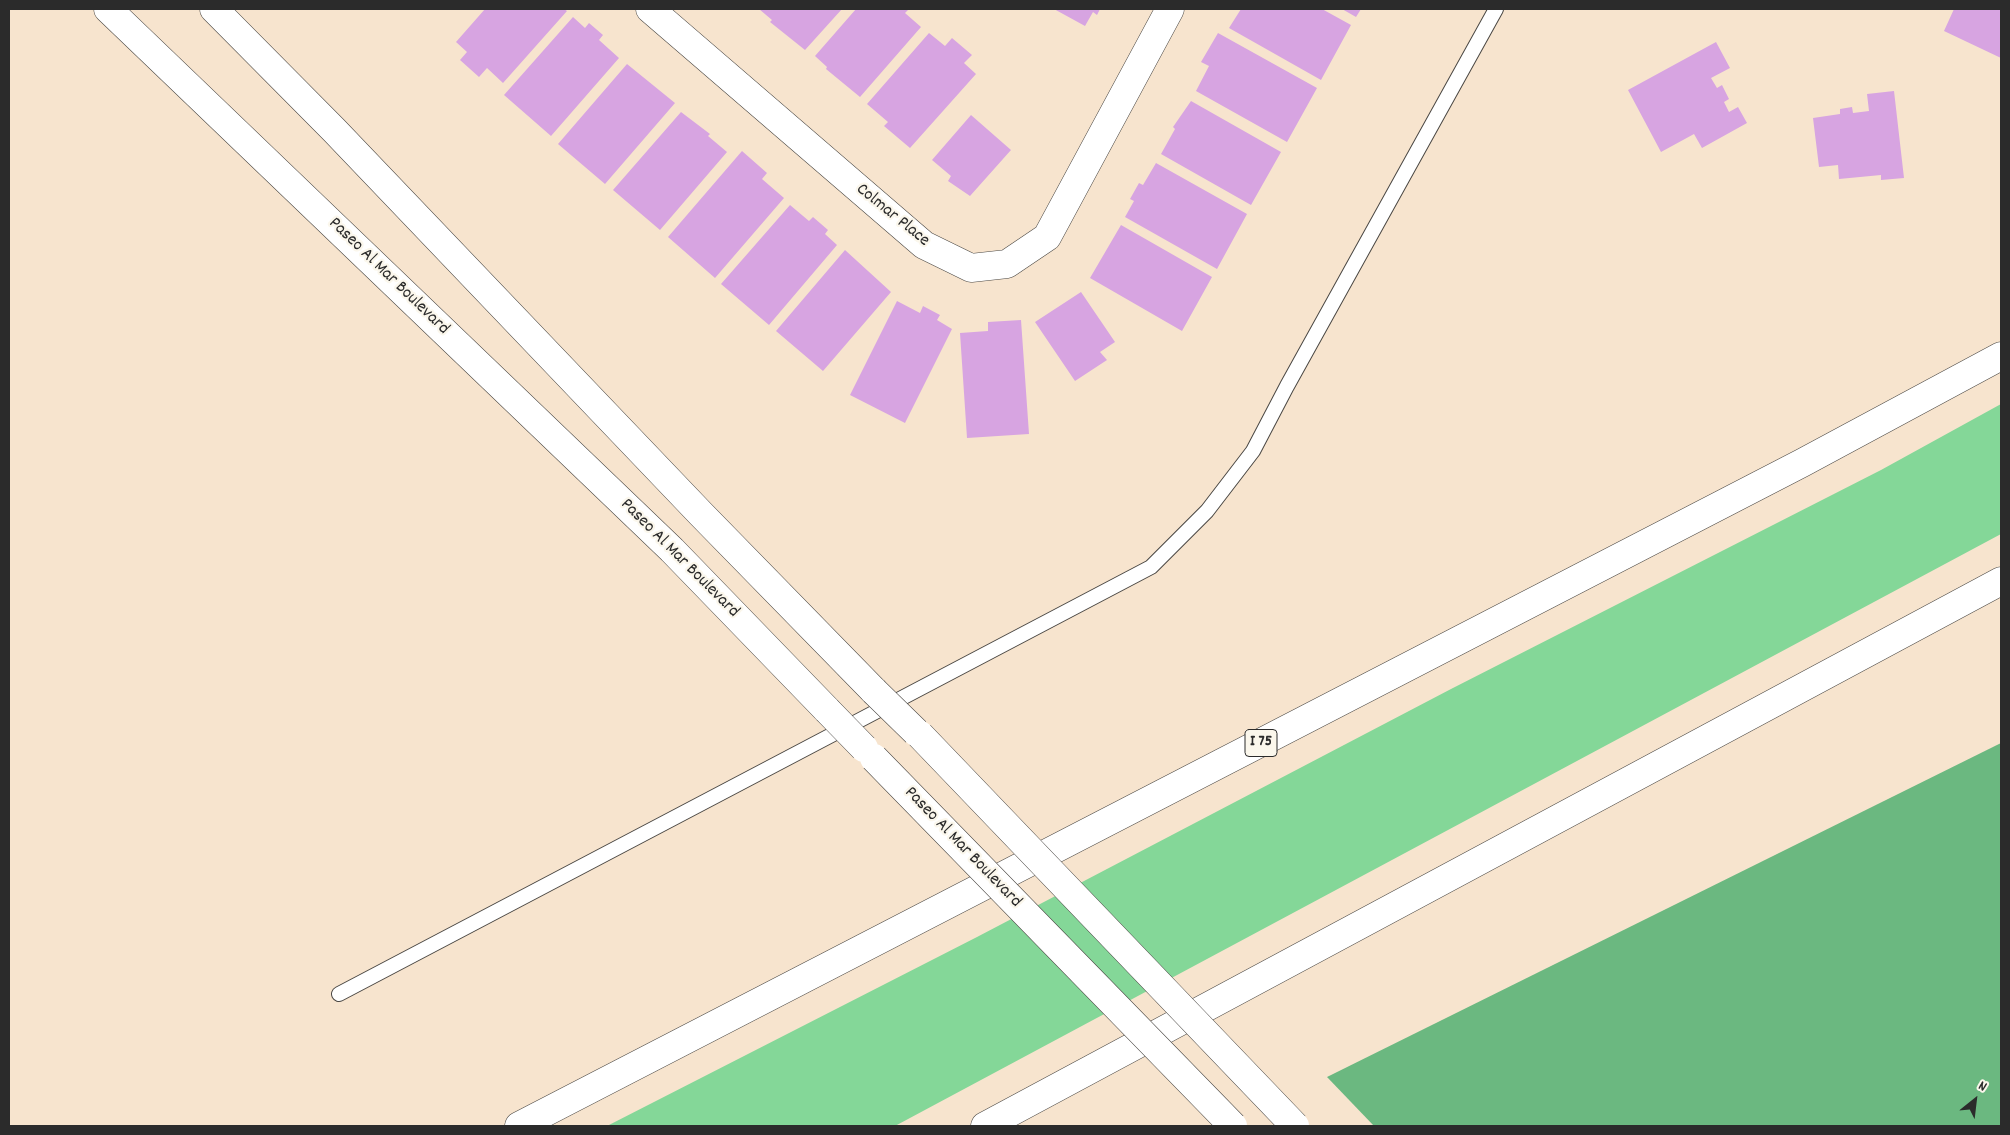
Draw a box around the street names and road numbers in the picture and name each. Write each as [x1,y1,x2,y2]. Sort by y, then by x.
street label: Colmar Place [851,180,933,252]
street label: Paseo Al Mar Boulevard [323,214,453,340]
street label: Paseo Al Mar Boulevard [615,495,743,623]
road number: I 75 [1245,730,1277,756]
street label: Paseo Al Mar Boulevard [899,783,1025,913]

